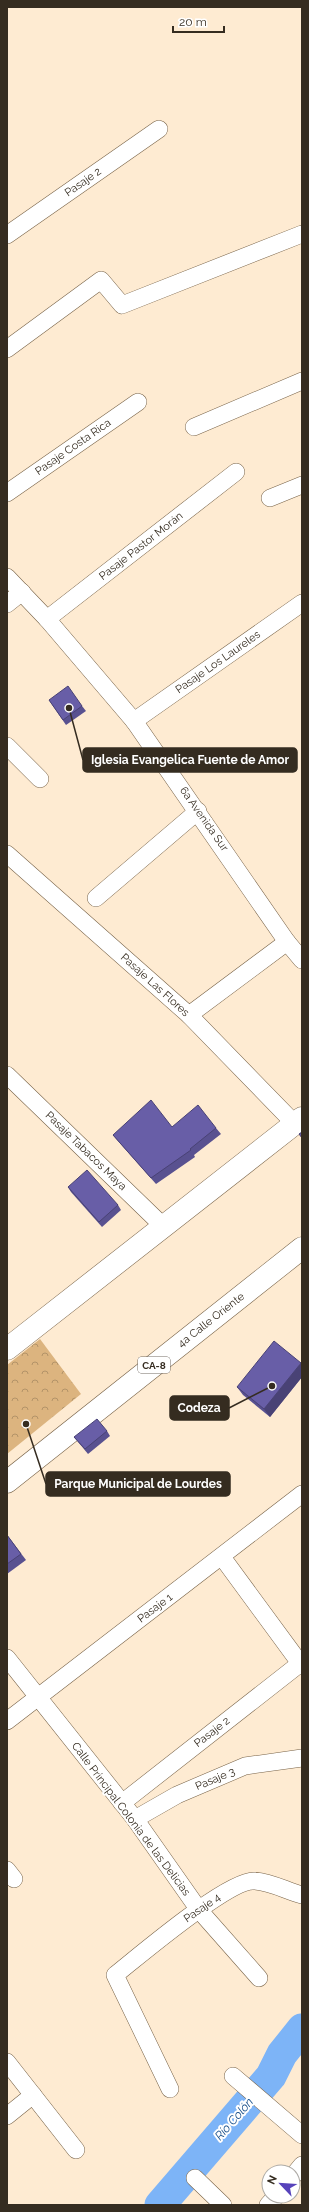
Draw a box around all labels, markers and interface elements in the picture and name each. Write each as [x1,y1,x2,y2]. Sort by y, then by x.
scale bar [173,8,224,34]
text: 20 m [179,15,207,29]
street label: Pasaje 2 [62,165,104,199]
street label: Pasaje Costa Rica [33,416,113,478]
street label: Pasaje Pastor Morán [96,509,186,583]
street label: Pasaje Los Laureles [173,628,263,696]
callout: Iglesia Evangelica Fuente de Amor [83,748,297,772]
text: Iglesia Evangelica Fuente de Amor [91,753,289,767]
street label: 6a Avenida Sur [177,784,231,854]
street label: Pasaje Las Flores [118,951,192,1019]
street label: Pasaje Tabacos Maya [43,1109,129,1193]
street label: 4a Calle Oriente [175,1290,247,1350]
road number: CA-8 [138,1357,170,1373]
callout: Codeza [170,1396,229,1420]
text: Codeza [177,1401,221,1415]
callout: Parque Municipal de Lourdes [46,1472,230,1496]
text: Parque Municipal de Lourdes [54,1477,222,1491]
street label: Pasaje 1 [135,1590,175,1625]
street label: Pasaje 2 [192,1714,233,1750]
street label: Calle Principal Colonia de las Delicias [69,1740,193,1898]
street label: Pasaje 3 [193,1765,237,1793]
street label: Pasaje 4 [181,1891,223,1925]
water label: Río Colón [212,2095,256,2143]
north arrow [261,2164,301,2204]
text: N [265,2173,280,2187]

